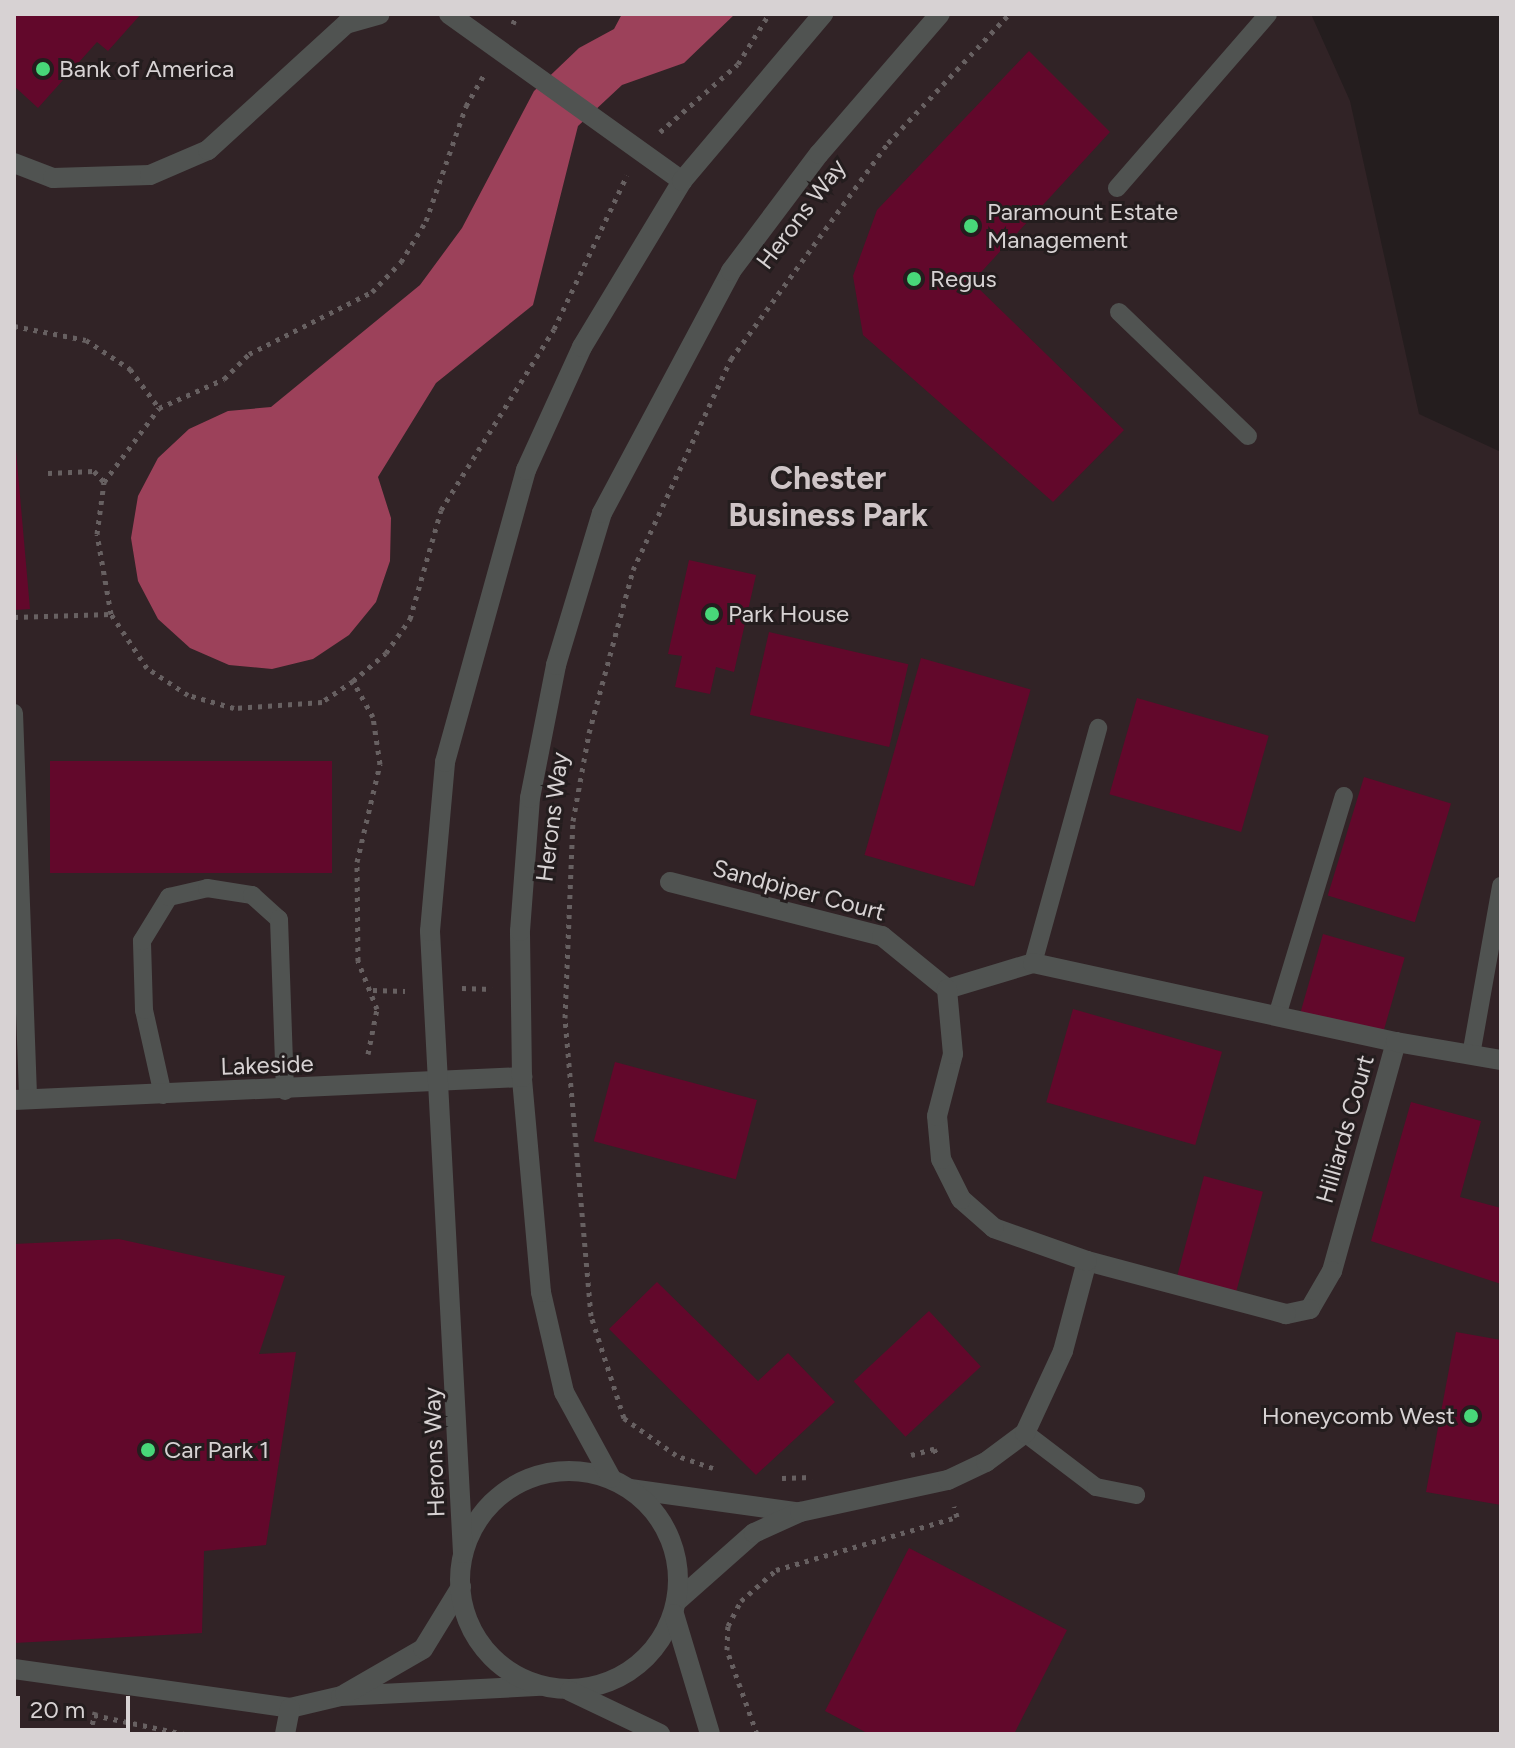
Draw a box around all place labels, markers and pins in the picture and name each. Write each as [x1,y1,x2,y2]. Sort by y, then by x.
place label: Bank of America [59,55,234,83]
marker: Bank of America [34,60,52,78]
place label: Paramount Estate Management [987,198,1178,254]
marker: Paramount Estate Management [962,217,980,235]
place label: Regus [930,265,997,293]
marker: Regus [905,270,923,288]
place label: Park House [728,600,849,628]
marker: Park House [703,605,721,623]
place label: Honeycomb West [1262,1402,1455,1430]
marker: Honeycomb West [1462,1407,1480,1425]
place label: Car Park 1 [164,1436,269,1464]
marker: Car Park 1 [139,1441,157,1459]

